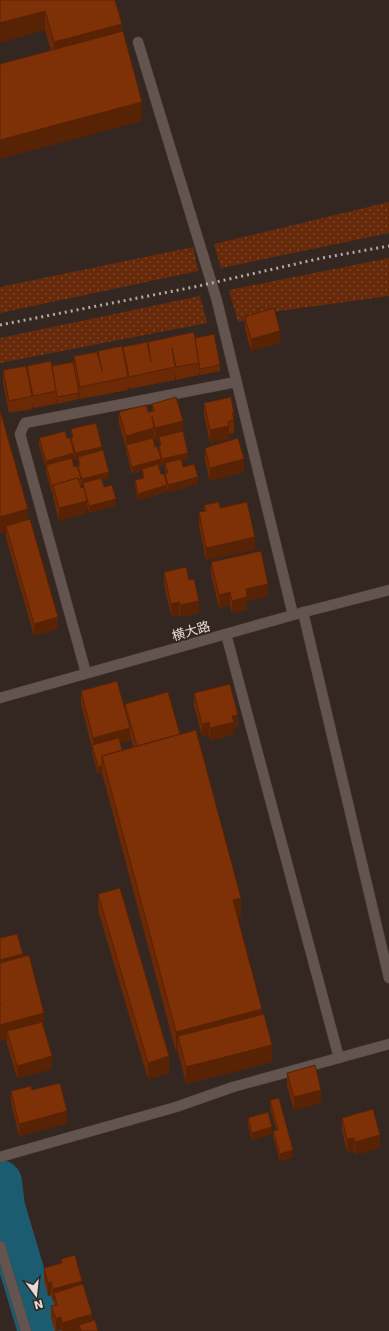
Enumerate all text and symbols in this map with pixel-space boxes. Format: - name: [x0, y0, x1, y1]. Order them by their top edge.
- street label: 横大路: [170, 618, 212, 644]
- north arrow: [16, 1275, 56, 1315]
- text: N: [32, 1297, 45, 1312]

